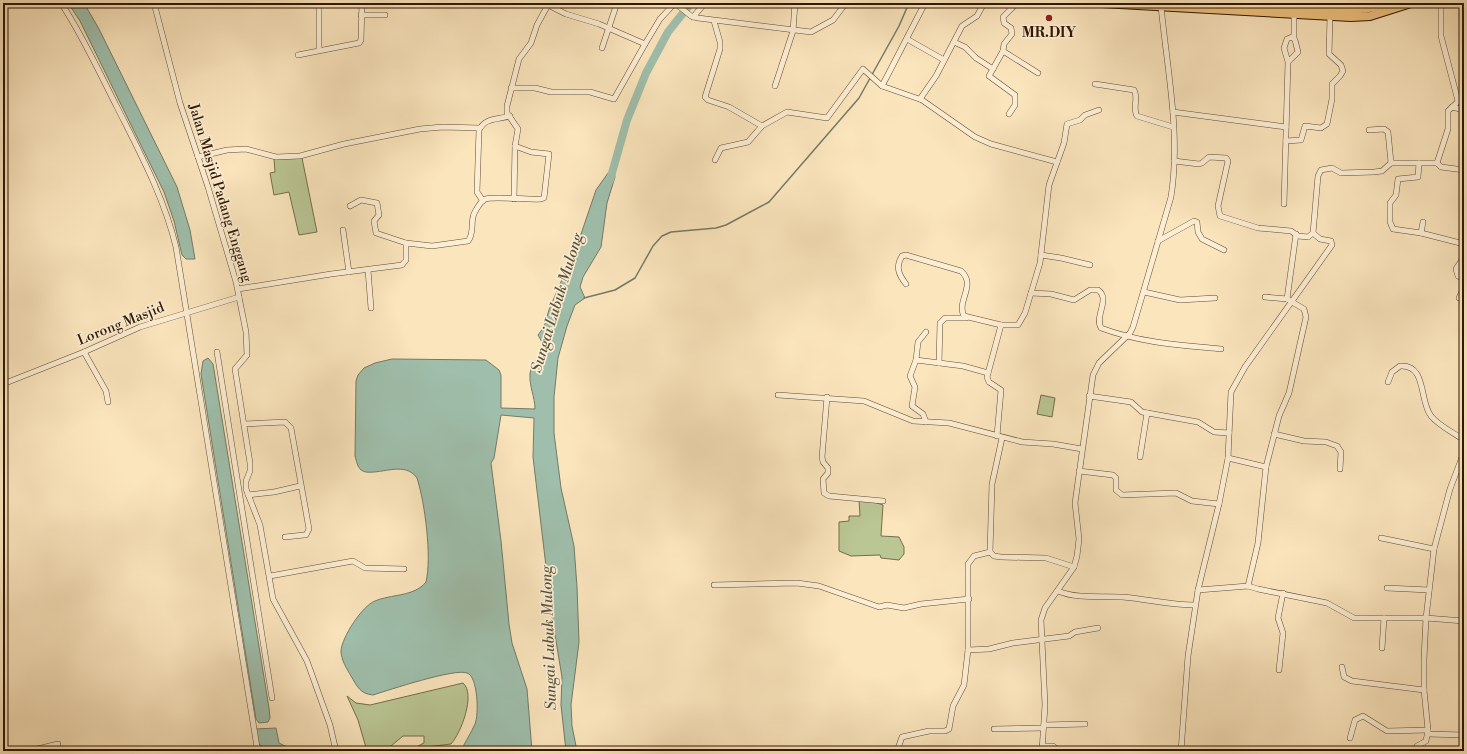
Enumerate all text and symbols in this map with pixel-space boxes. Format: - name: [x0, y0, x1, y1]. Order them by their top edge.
- marker: MR.DIY: [1044, 13, 1054, 23]
- place label: MR.DIY: [1022, 24, 1077, 42]
- street label: Jalan Masjid Padang Enggang: [184, 101, 256, 285]
- water label: Sungai Lubuk Mulong: [527, 230, 588, 375]
- street label: Lorong Masjid: [75, 298, 167, 350]
- water label: Sungai Lubuk Mulong: [537, 564, 561, 711]

